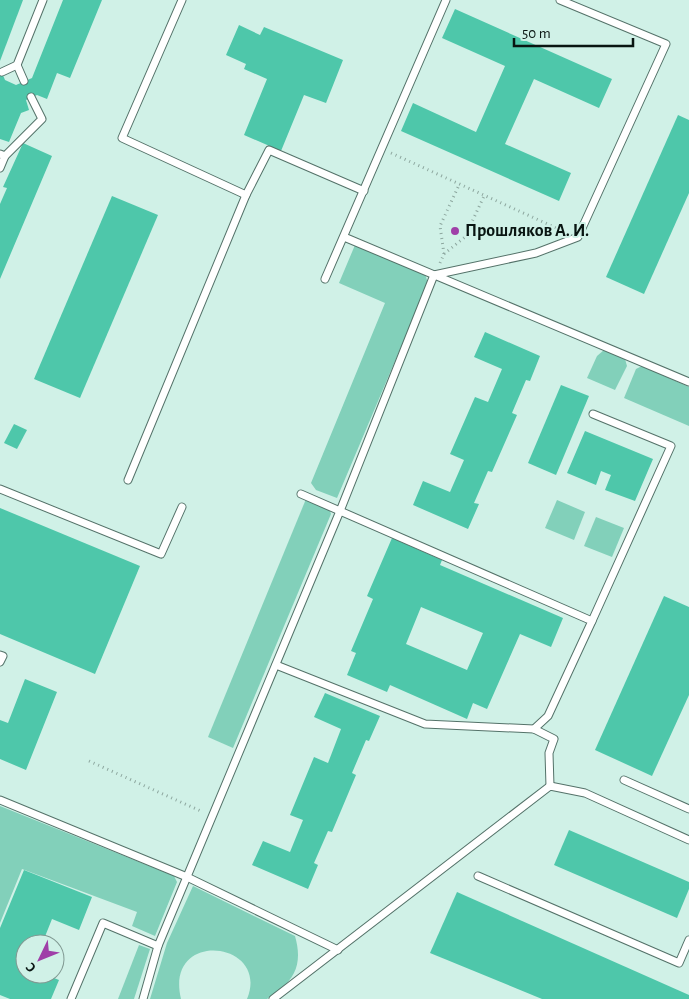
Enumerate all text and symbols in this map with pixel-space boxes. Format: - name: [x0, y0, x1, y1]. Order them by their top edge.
- scale bar: [514, 15, 633, 47]
- text: 50 m: [522, 26, 551, 41]
- place label: Прошляков А. И.: [465, 222, 589, 240]
- marker: Прошляков А. И.: [449, 225, 461, 237]
- north arrow: [15, 934, 65, 984]
- text: С: [23, 959, 39, 975]

